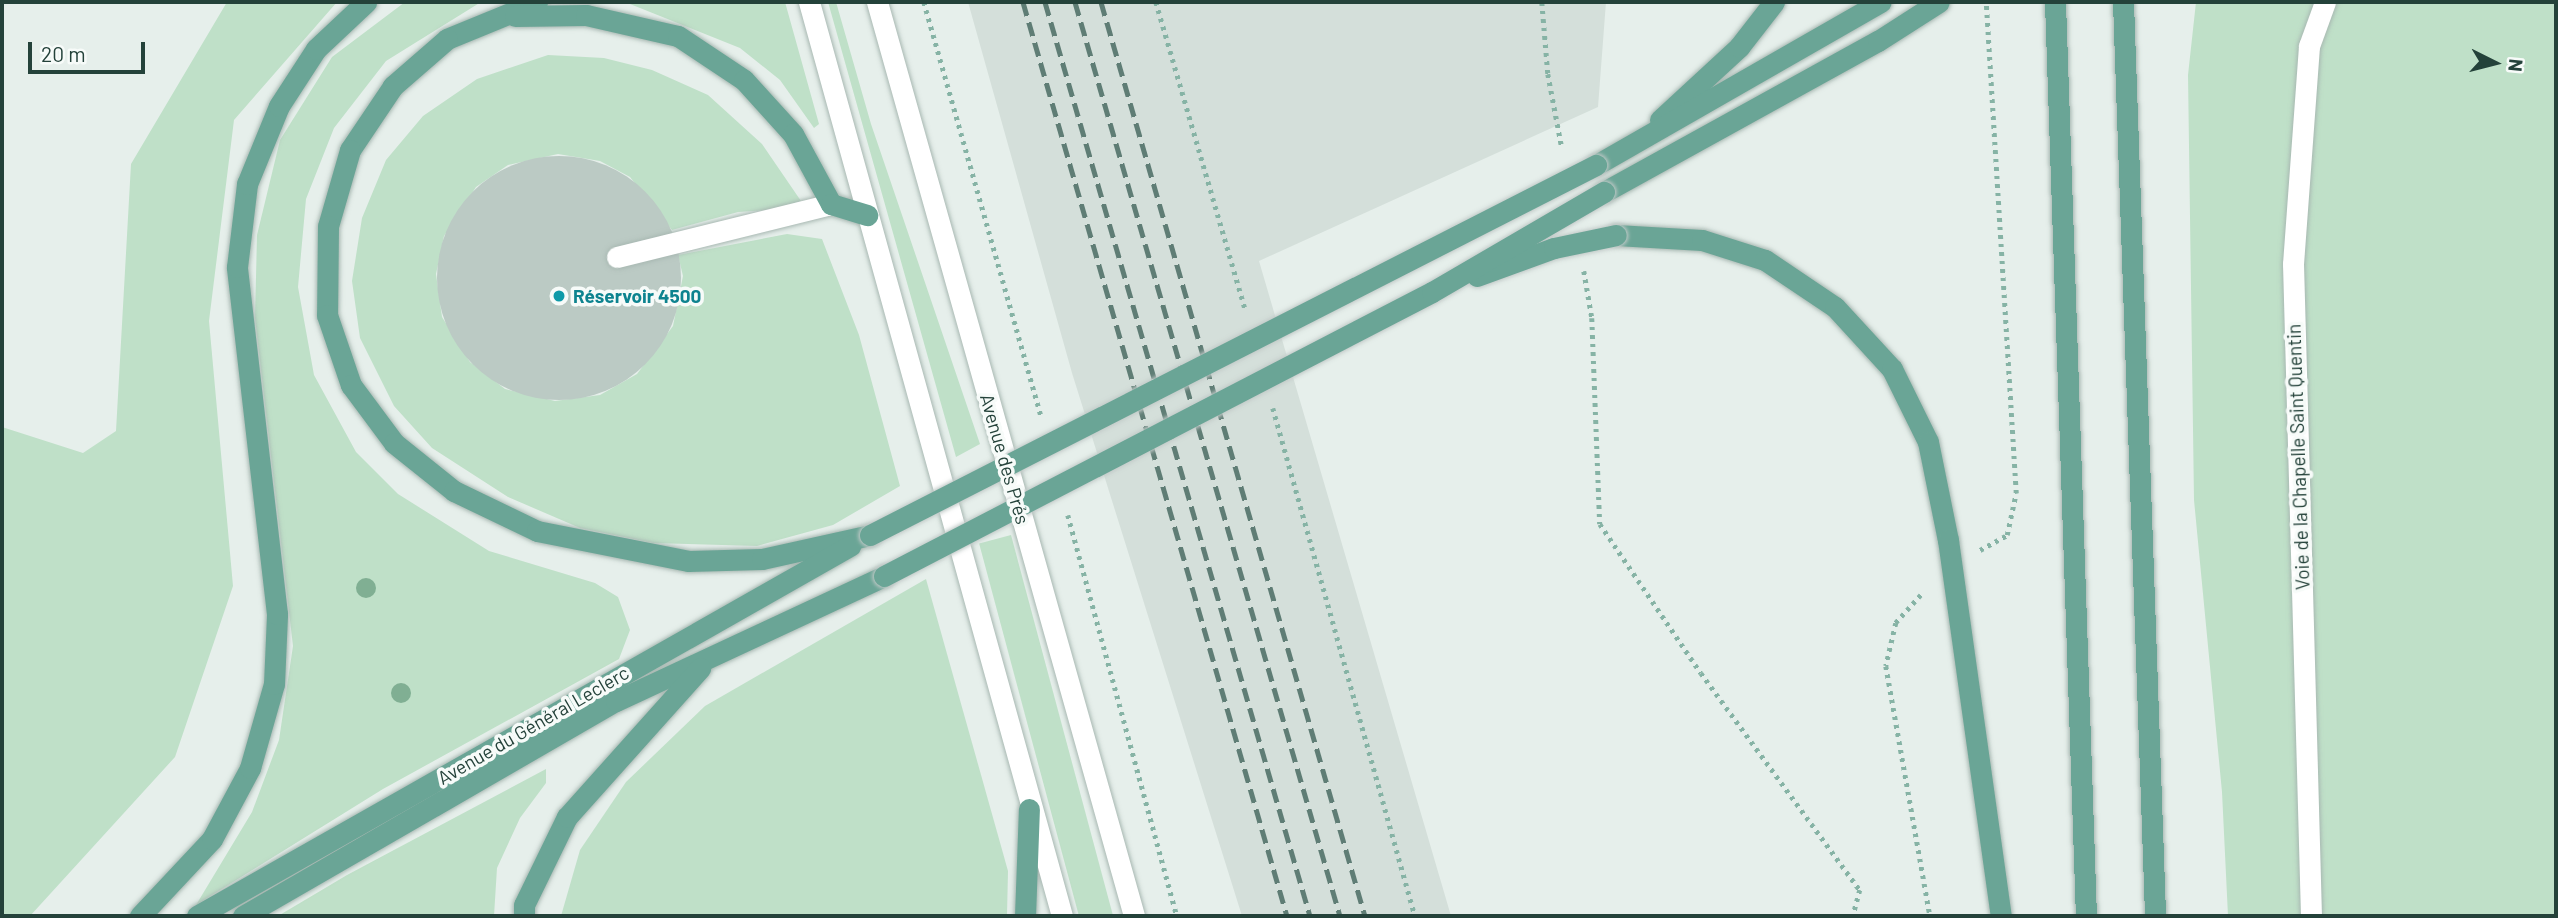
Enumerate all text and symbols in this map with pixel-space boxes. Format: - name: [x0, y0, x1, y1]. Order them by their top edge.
- scale bar: [32, 28, 149, 72]
- north arrow: [2460, 28, 2530, 98]
- text: 20 m: [41, 41, 86, 66]
- text: N: [2504, 58, 2528, 73]
- place label: Réservoir 4500: [573, 285, 701, 307]
- marker: Réservoir 4500: [551, 288, 567, 304]
- street label: Voie de la Chapelle Saint Quentin: [2282, 324, 2314, 590]
- street label: Avenue des Prés: [975, 391, 1035, 527]
- street label: Avenue du Général Leclerc: [433, 661, 633, 789]

